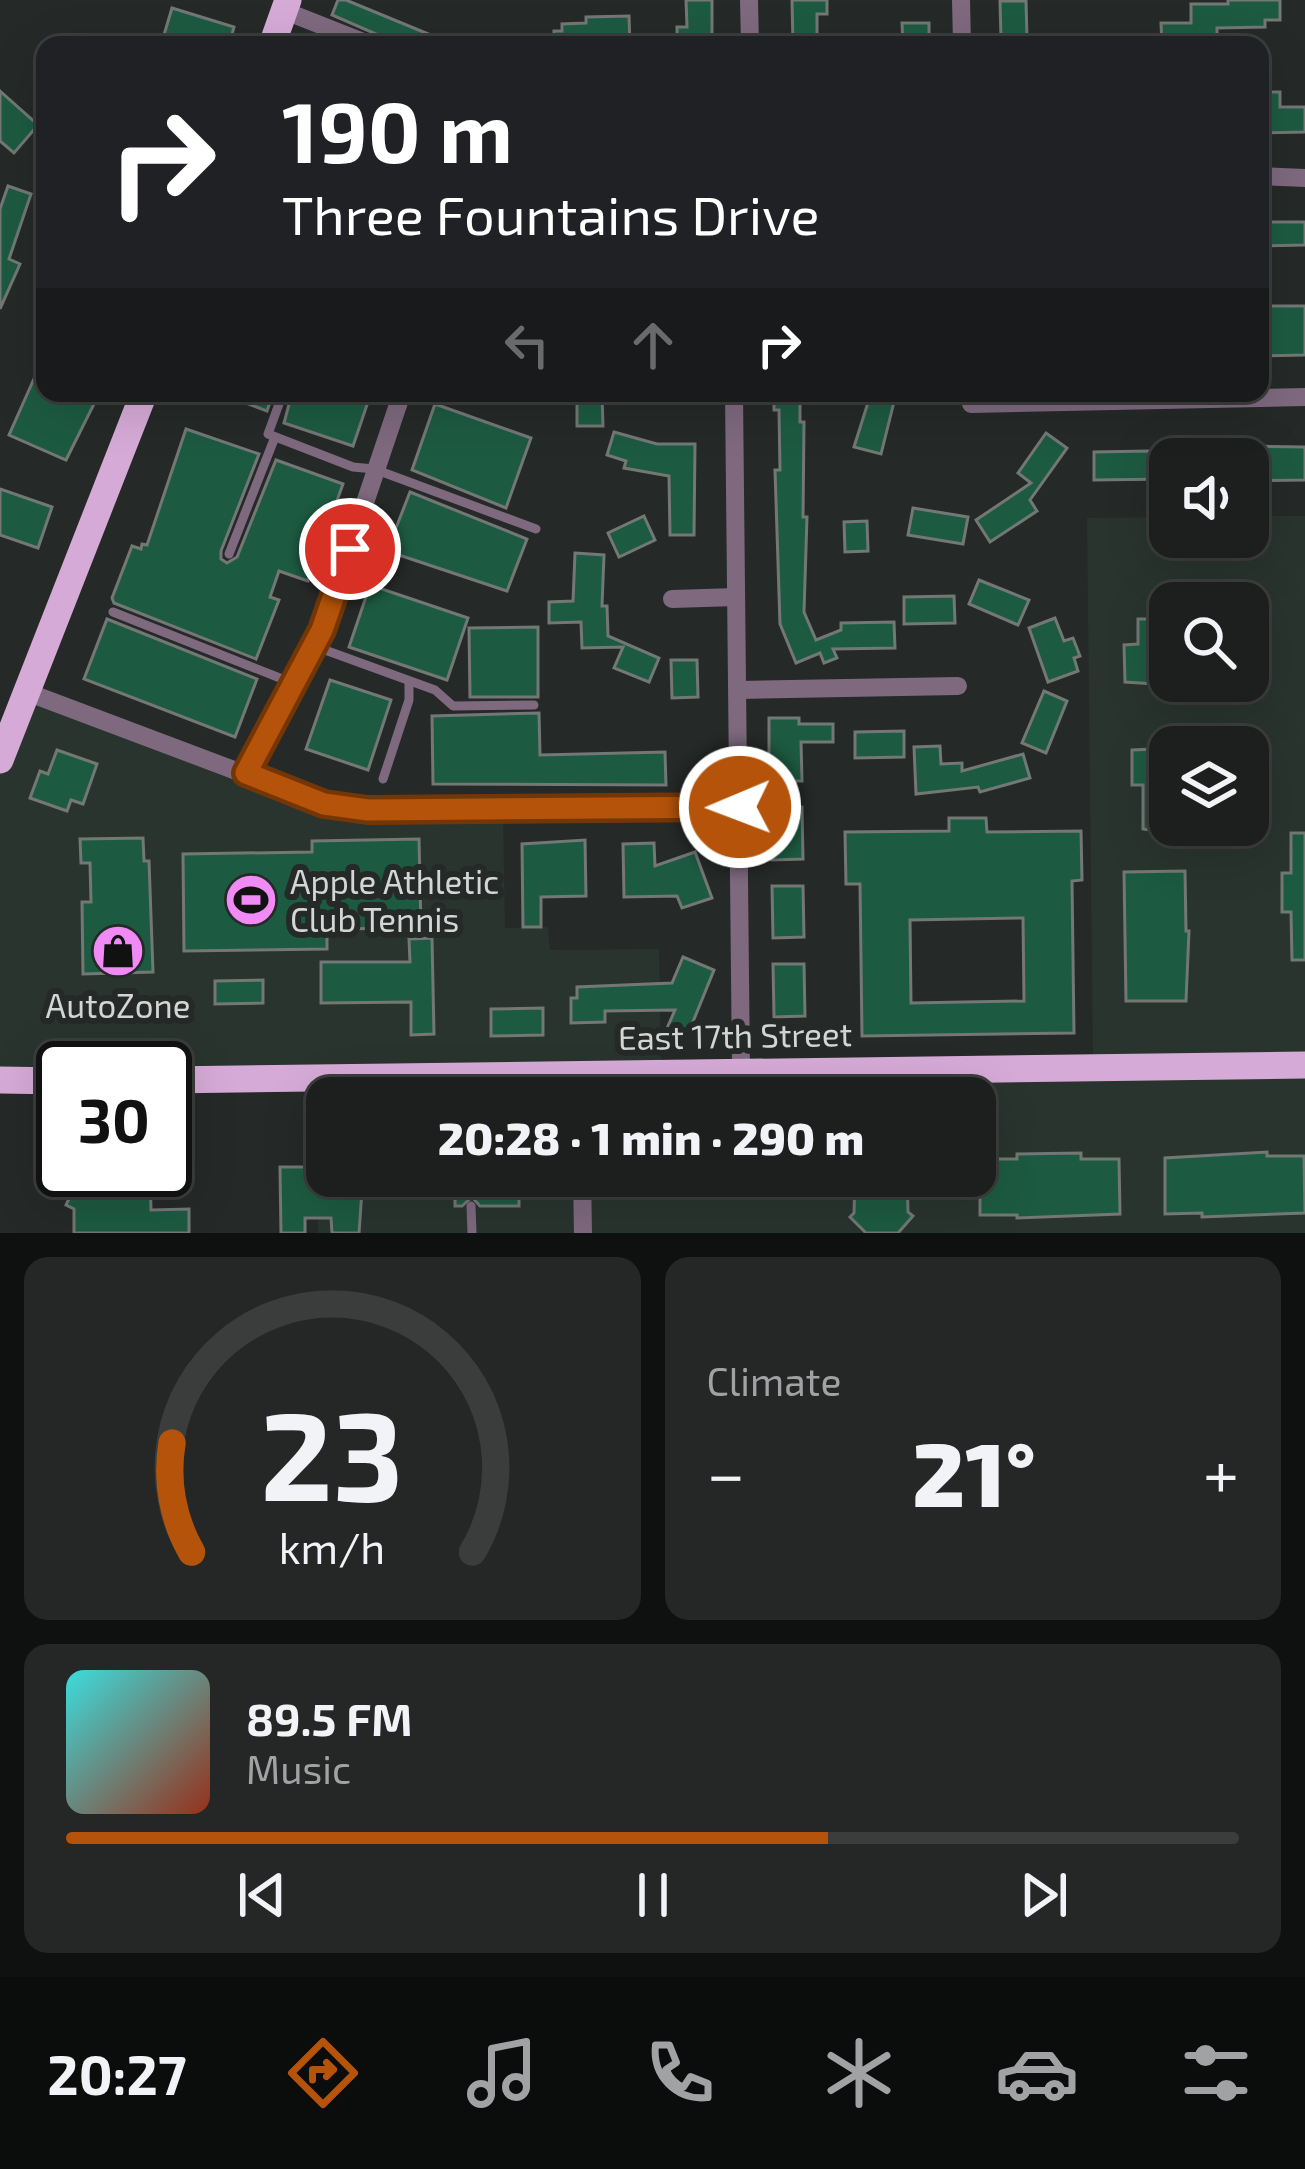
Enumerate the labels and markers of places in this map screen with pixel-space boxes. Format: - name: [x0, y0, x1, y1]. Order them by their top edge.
- pin: [299, 498, 401, 600]
- place label: Apple Athletic Club Tennis: [290, 861, 499, 939]
- sports icon: Apple Athletic Club Tennis: [223, 872, 279, 928]
- shop icon: AutoZone: [90, 923, 146, 979]
- place label: AutoZone: [46, 985, 190, 1025]

